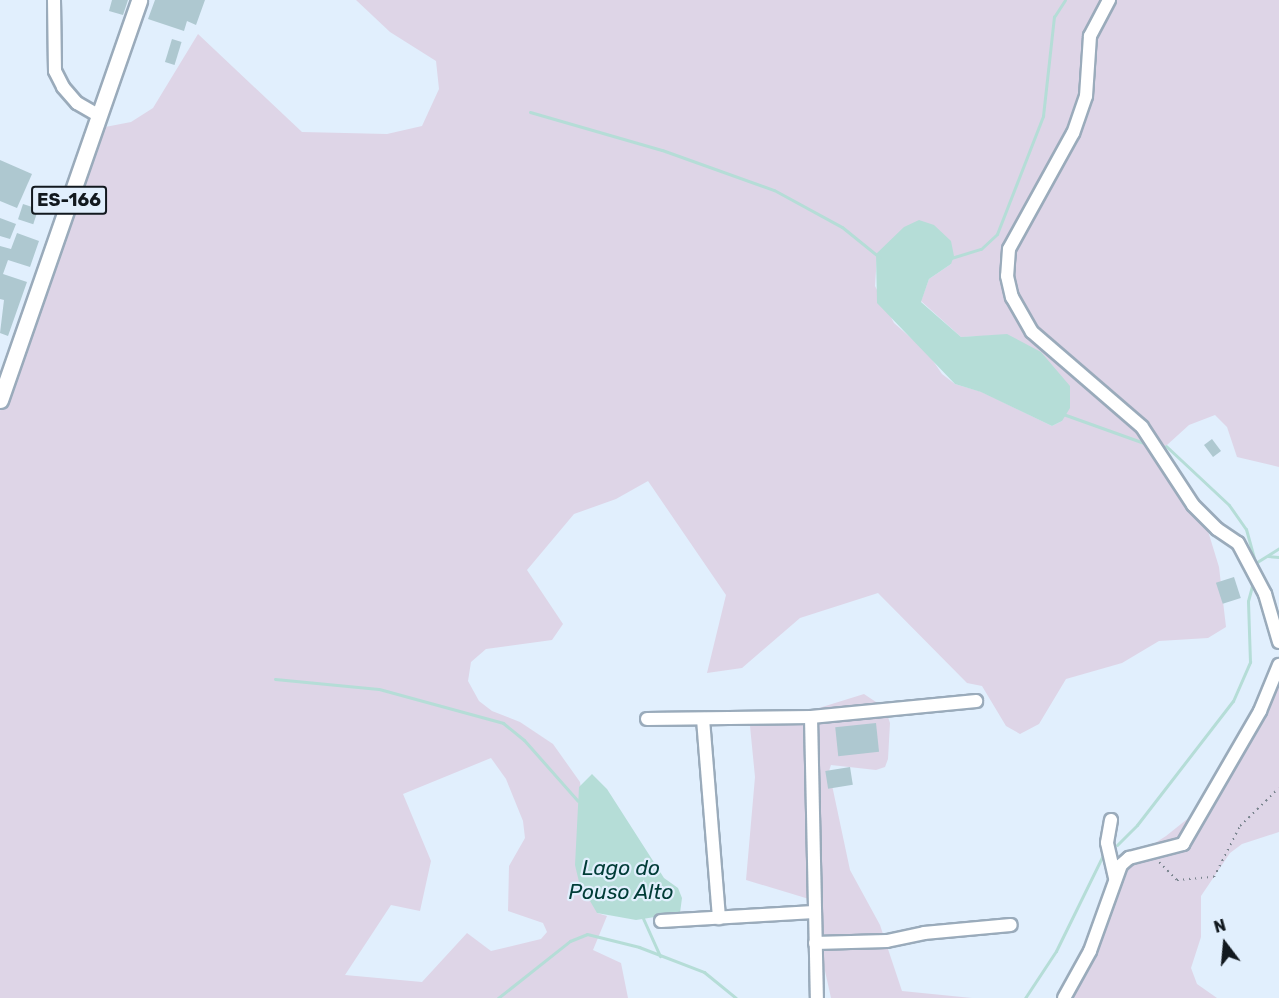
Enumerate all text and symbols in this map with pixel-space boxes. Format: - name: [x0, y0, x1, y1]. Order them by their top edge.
- road number: ES-166: [30, 185, 108, 215]
- water label: Lago do Pouso Alto: [568, 855, 674, 905]
- north arrow: [1195, 914, 1255, 974]
- text: N: [1212, 915, 1228, 937]

